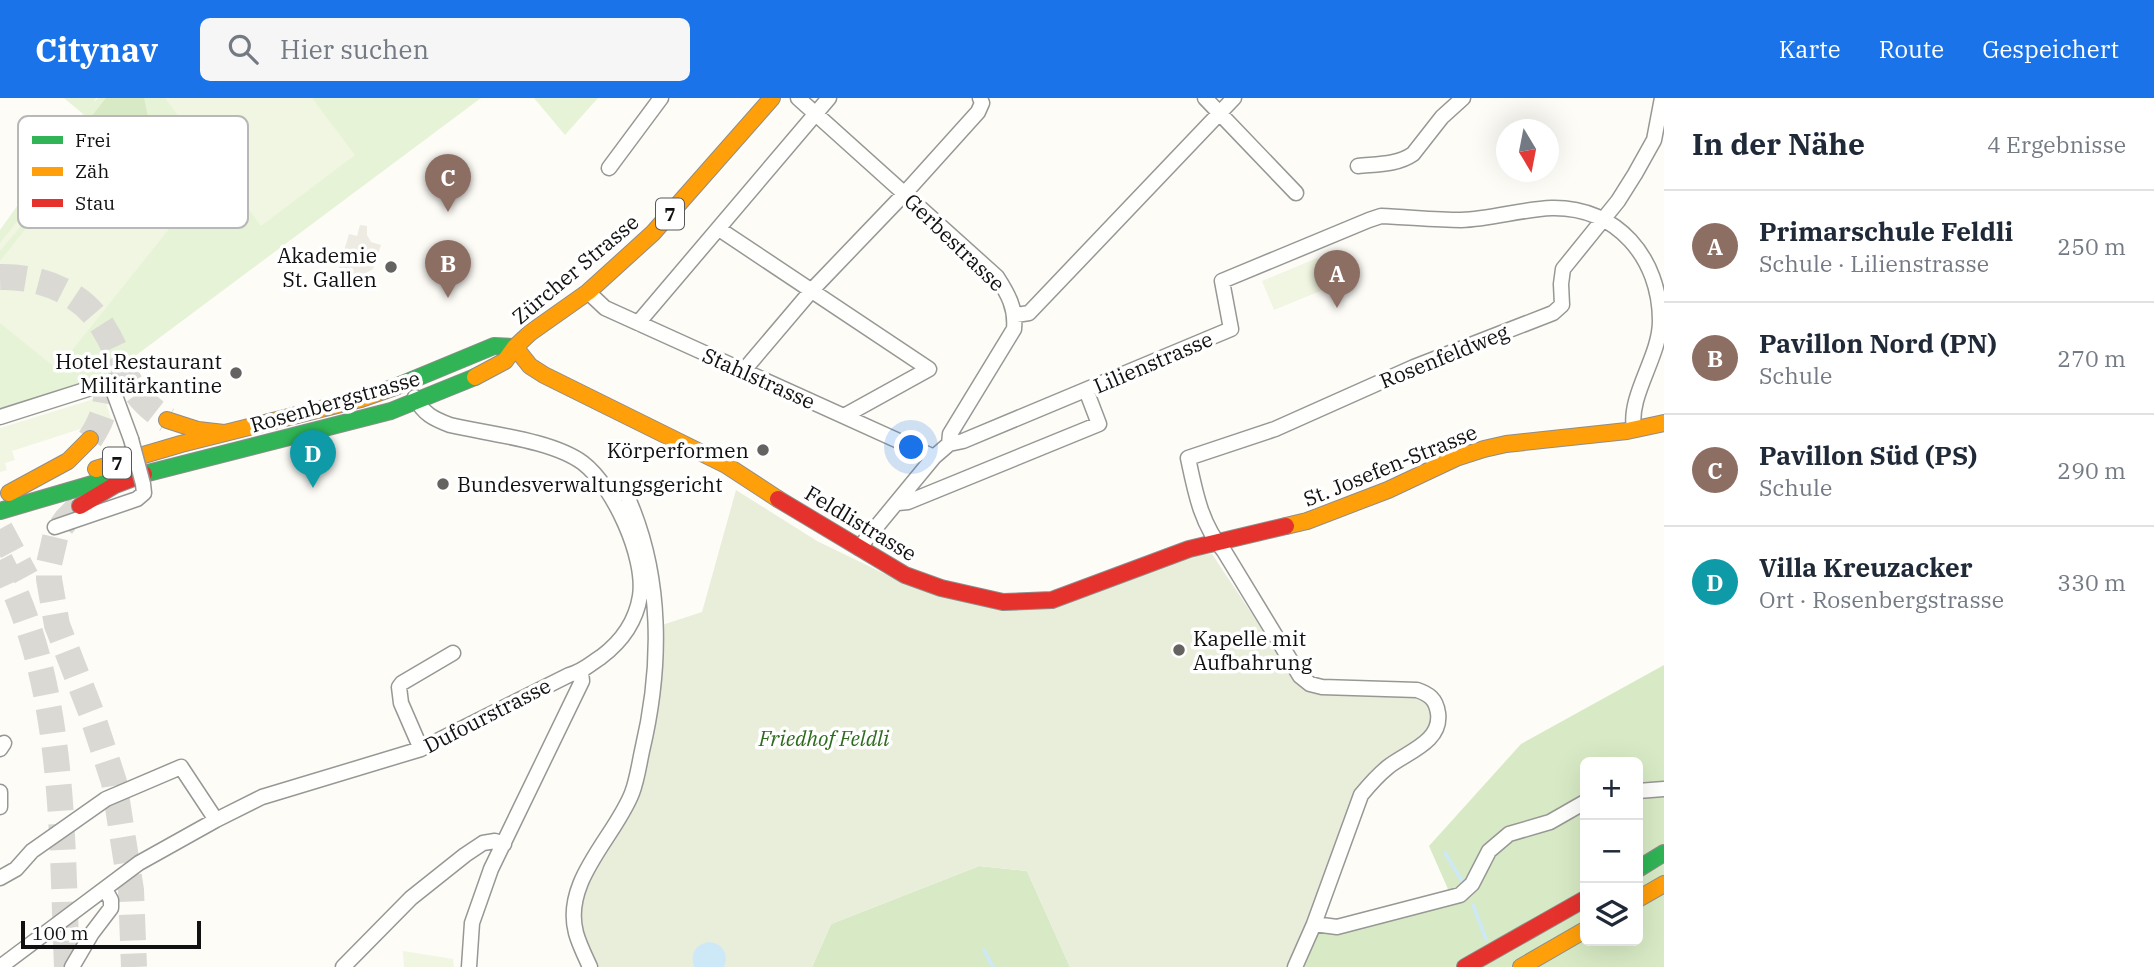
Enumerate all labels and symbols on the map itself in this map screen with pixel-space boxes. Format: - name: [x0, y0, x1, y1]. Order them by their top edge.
- legend: [18, 116, 248, 228]
- north arrow: [1496, 119, 1559, 182]
- text: Frei: [75, 128, 111, 152]
- pin: C: [425, 154, 471, 212]
- text: Zäh: [75, 159, 109, 183]
- street label: Gerbestrasse: [899, 187, 1011, 297]
- text: Stau: [75, 191, 115, 215]
- road number: 7: [656, 198, 684, 230]
- street label: Zürcher Strasse: [506, 208, 644, 330]
- pin: B: [425, 240, 471, 298]
- place label: Akademie St. Gallen: [277, 241, 377, 293]
- pin: A: [1314, 250, 1360, 308]
- marker: Akademie St. Gallen: [383, 259, 399, 275]
- street label: Rosenfeldweg: [1375, 317, 1513, 395]
- street label: Lilienstrasse: [1089, 324, 1217, 400]
- street label: Stahlstrasse: [698, 341, 820, 415]
- place label: Hotel Restaurant Militärkantine: [55, 347, 222, 399]
- street label: Rosenbergstrasse: [247, 363, 423, 439]
- marker: Hotel Restaurant Militärkantine: [228, 365, 244, 381]
- street label: St. Josefen-Strasse: [1299, 417, 1481, 513]
- pin: D: [290, 430, 336, 488]
- your location: [894, 430, 928, 464]
- place label: Körperformen: [607, 436, 749, 464]
- marker: Körperformen: [755, 442, 771, 458]
- road number: 7: [103, 448, 131, 478]
- place label: Bundesverwaltungsgericht: [457, 470, 723, 498]
- marker: Bundesverwaltungsgericht: [435, 476, 451, 492]
- street label: Feldlistrasse: [800, 479, 922, 567]
- place label: Kapelle mit Aufbahrung: [1193, 624, 1313, 676]
- marker: Kapelle mit Aufbahrung: [1171, 642, 1187, 658]
- street label: Dufourstrasse: [419, 671, 555, 759]
- park label: Friedhof Feldli: [758, 724, 890, 752]
- scale bar: [21, 918, 201, 950]

